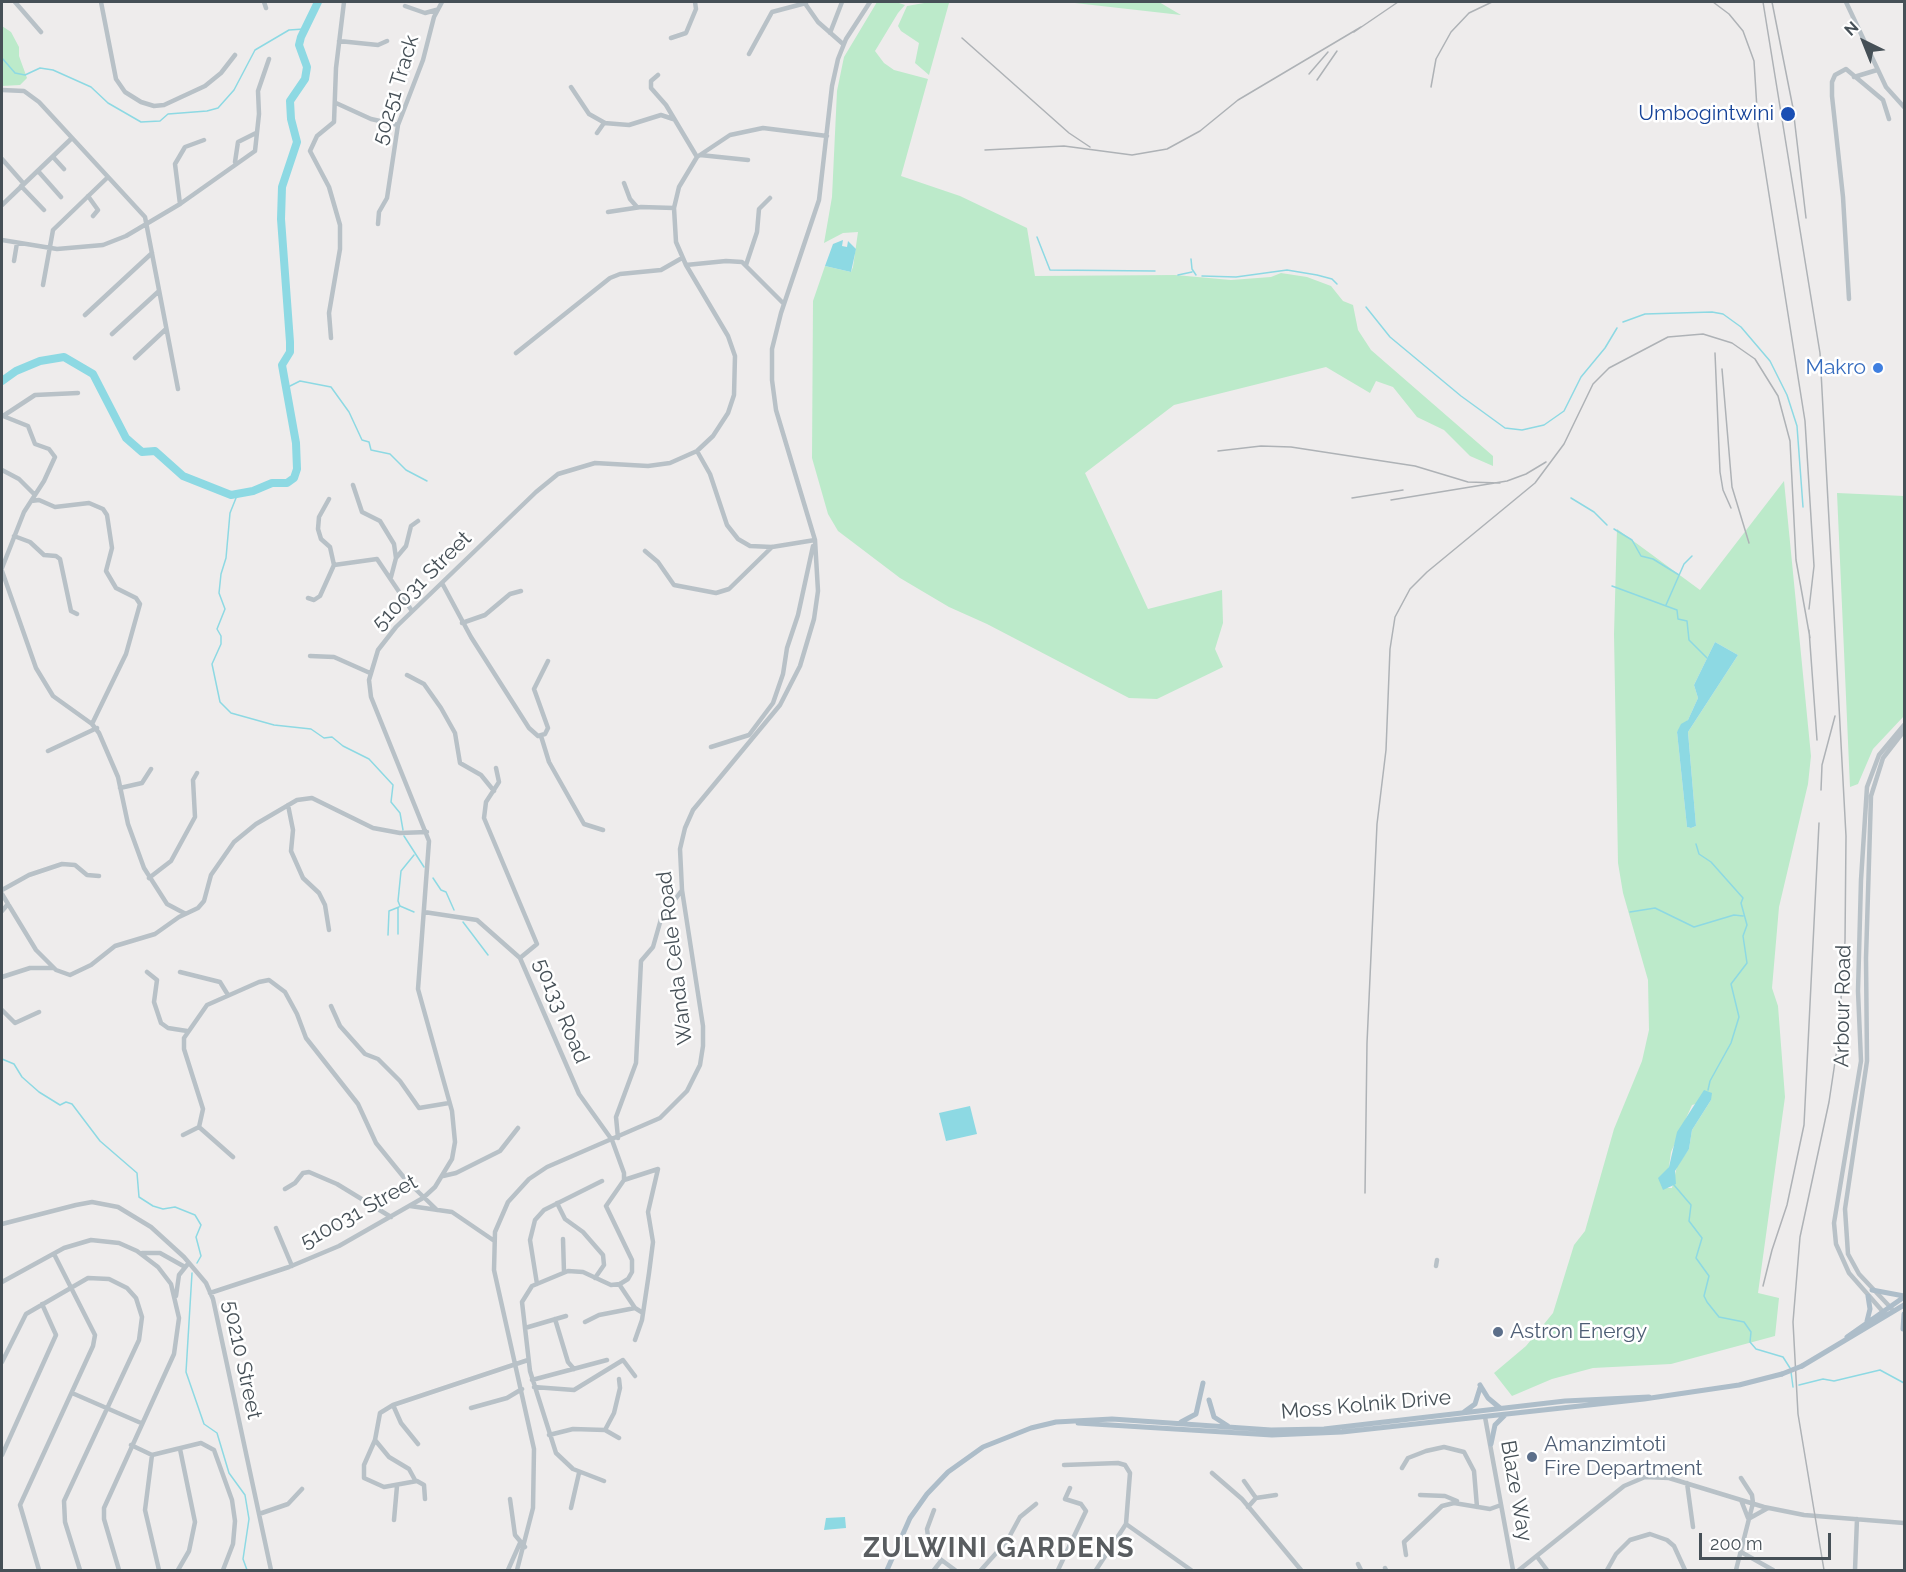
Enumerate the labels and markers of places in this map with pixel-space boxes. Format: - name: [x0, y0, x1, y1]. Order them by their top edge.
- place label: Umbogintwini: [1638, 101, 1774, 127]
- marker: Umbogintwini: [1779, 105, 1797, 123]
- place label: Makro: [1806, 355, 1866, 381]
- marker: Makro: [1871, 361, 1885, 375]
- place label: Astron Energy: [1510, 1319, 1647, 1345]
- marker: Astron Energy: [1491, 1325, 1505, 1339]
- place label: Amanzimtoti Fire Department: [1544, 1432, 1703, 1482]
- marker: Amanzimtoti Fire Department: [1525, 1450, 1539, 1464]

